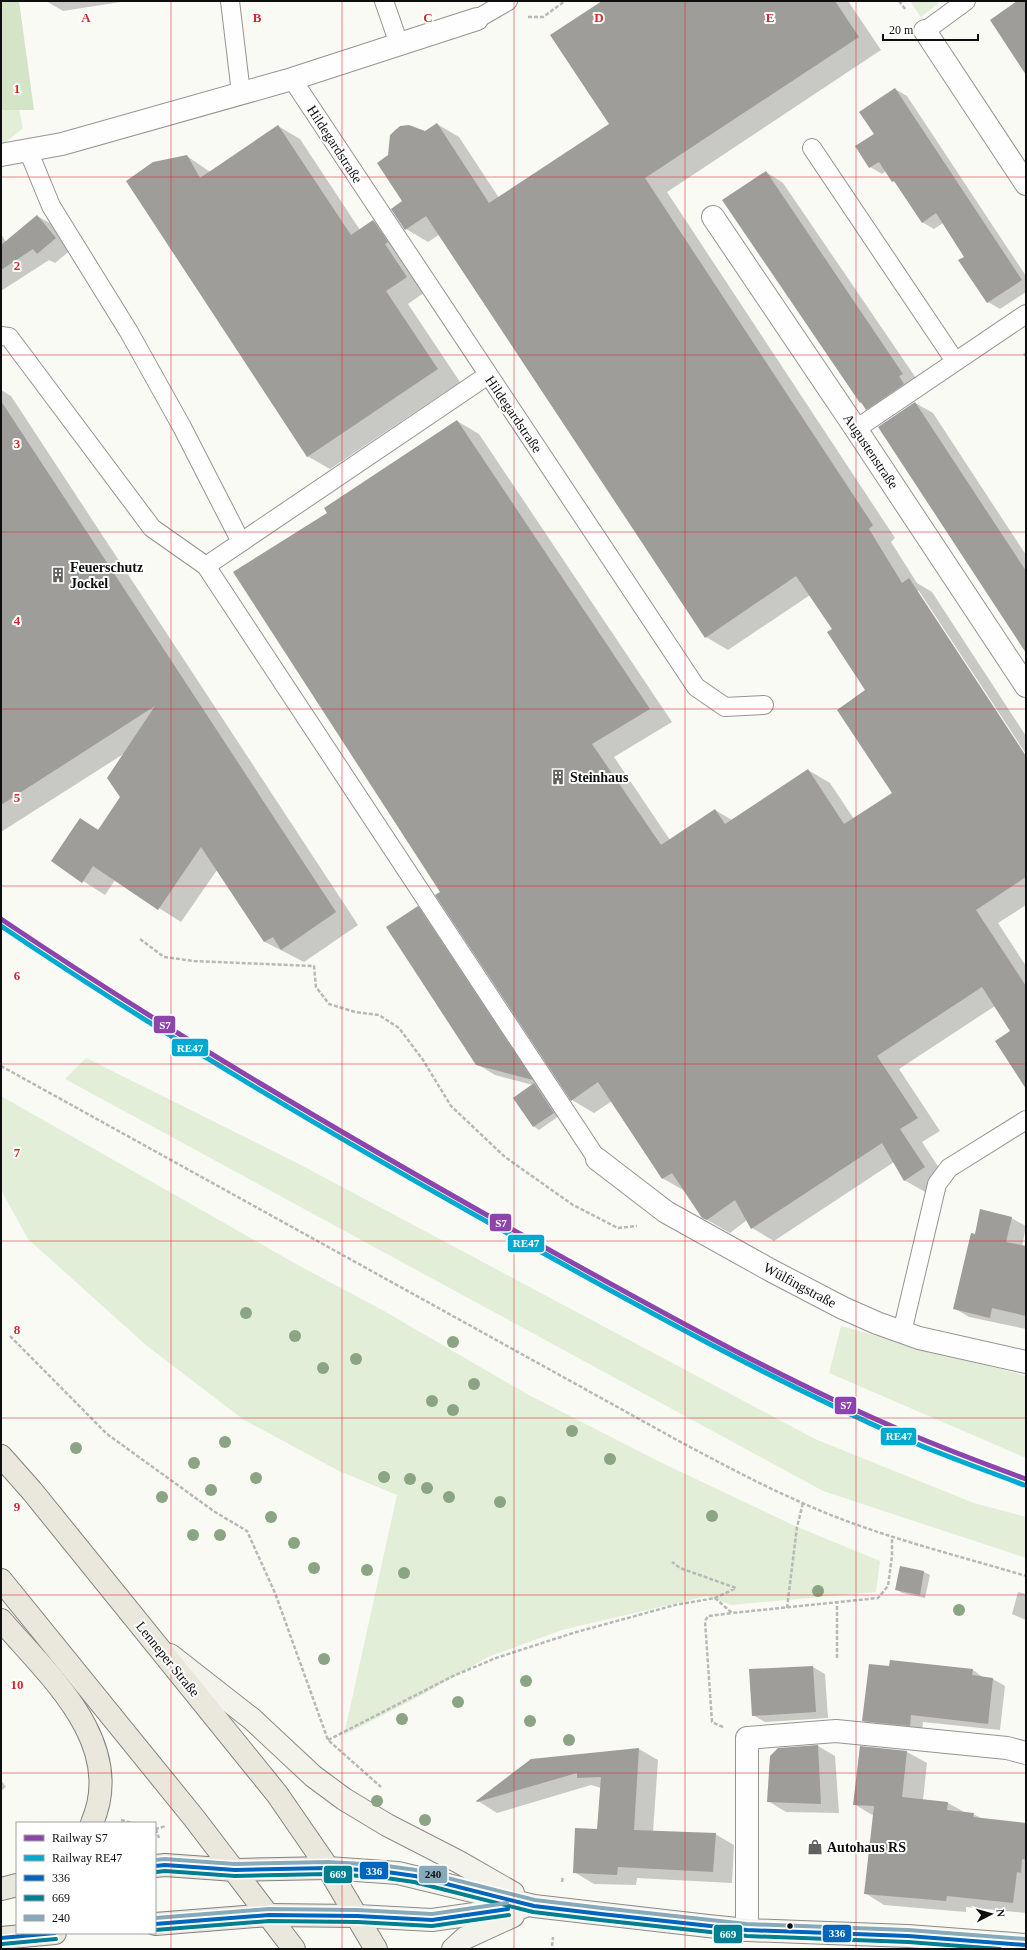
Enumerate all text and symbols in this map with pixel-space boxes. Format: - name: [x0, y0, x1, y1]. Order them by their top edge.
- text: A: [81, 10, 91, 25]
- text: B: [253, 10, 262, 25]
- text: C: [423, 10, 433, 25]
- text: D: [594, 10, 604, 25]
- text: E: [766, 10, 774, 25]
- scale bar: [883, 16, 978, 42]
- text: 20 m: [889, 23, 914, 37]
- text: 1: [14, 81, 20, 96]
- street label: Hildegardstraße: [304, 103, 365, 186]
- text: 2: [14, 258, 20, 273]
- street label: Hildegardstraße: [482, 373, 545, 456]
- street label: Augustenstraße: [840, 411, 901, 492]
- text: 3: [14, 436, 21, 451]
- place label: Feuerschutz Jockel: [70, 560, 143, 591]
- building icon: Feuerschutz Jockel: [49, 566, 67, 584]
- text: 4: [14, 613, 21, 628]
- building icon: Steinhaus: [549, 768, 567, 786]
- place label: Steinhaus: [570, 770, 629, 785]
- text: 5: [14, 790, 21, 805]
- text: 6: [14, 968, 21, 983]
- line badge: S7: [153, 1015, 176, 1034]
- text: S7: [159, 1019, 171, 1031]
- line badge: RE47: [171, 1038, 209, 1057]
- text: RE47: [177, 1042, 204, 1054]
- text: 7: [14, 1145, 21, 1160]
- line badge: S7: [489, 1213, 512, 1232]
- text: S7: [495, 1217, 507, 1229]
- line badge: RE47: [507, 1234, 545, 1253]
- text: RE47: [513, 1237, 540, 1249]
- street label: Wülfingstraße: [761, 1260, 839, 1311]
- text: 8: [14, 1322, 21, 1337]
- line badge: S7: [834, 1396, 857, 1415]
- text: S7: [840, 1399, 852, 1411]
- line badge: RE47: [880, 1427, 917, 1446]
- text: RE47: [886, 1430, 913, 1442]
- text: 9: [14, 1499, 21, 1514]
- street label: Lenneper Straße: [133, 1619, 202, 1700]
- text: 10: [11, 1677, 24, 1692]
- legend: [16, 1822, 156, 1934]
- text: Railway S7: [52, 1831, 108, 1845]
- shop icon: Autohaus RS: [806, 1838, 824, 1856]
- place label: Autohaus RS: [827, 1840, 906, 1855]
- text: Railway RE47: [52, 1851, 122, 1865]
- line badge: 336: [359, 1861, 389, 1880]
- line badge: 669: [323, 1865, 353, 1884]
- text: 336: [366, 1865, 383, 1877]
- line badge: 240: [418, 1865, 448, 1884]
- text: 669: [330, 1868, 347, 1880]
- text: 240: [425, 1868, 442, 1880]
- text: 336: [52, 1871, 70, 1885]
- text: 669: [52, 1891, 70, 1905]
- north arrow: [971, 1894, 1011, 1934]
- text: N: [995, 1908, 1007, 1918]
- text: 240: [52, 1911, 70, 1925]
- unlabelled marker: [785, 1921, 795, 1931]
- line badge: 669: [713, 1924, 743, 1944]
- line badge: 336: [822, 1924, 852, 1943]
- text: 336: [829, 1927, 846, 1939]
- text: 669: [720, 1928, 737, 1940]

